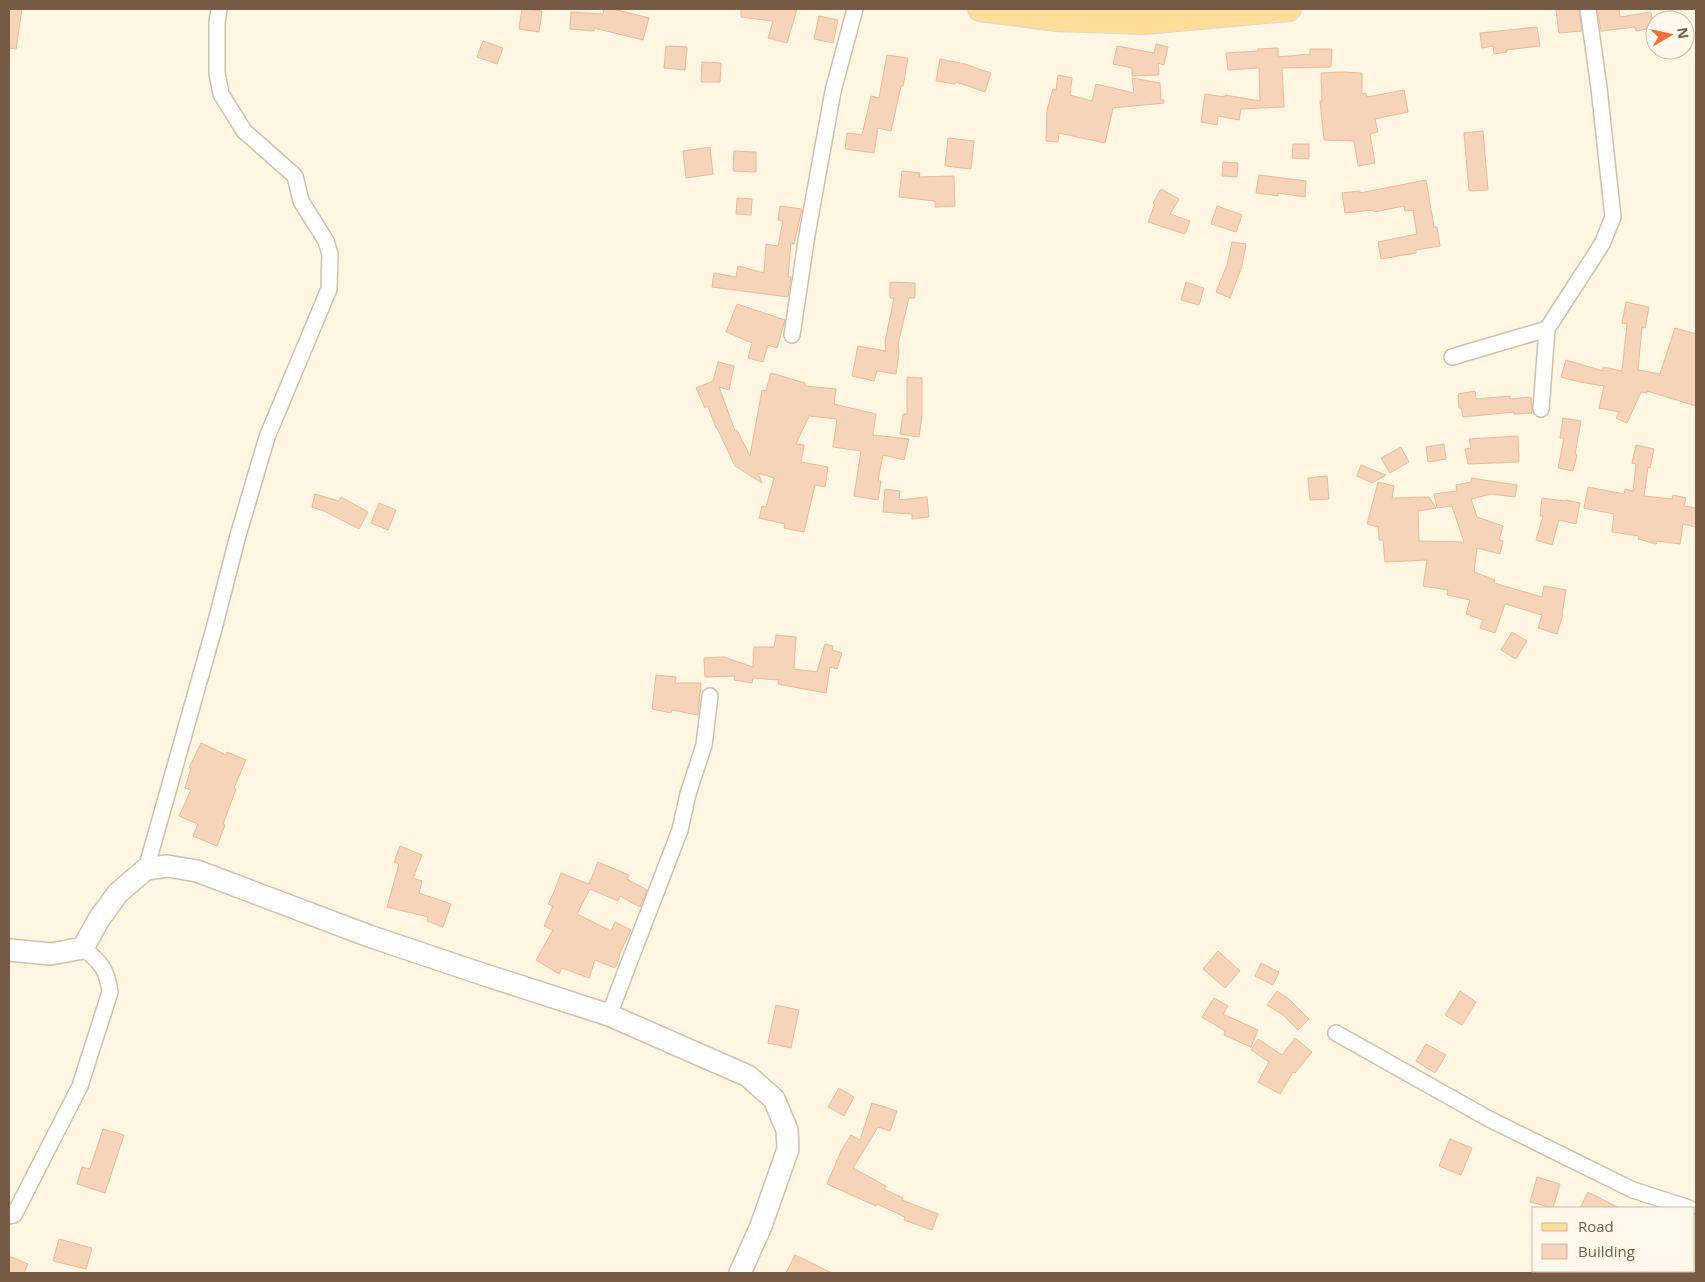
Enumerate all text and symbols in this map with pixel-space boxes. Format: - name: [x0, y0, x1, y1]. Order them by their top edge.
- north arrow: [1645, 10, 1695, 60]
- text: N: [1673, 26, 1694, 40]
- legend: [1532, 1207, 1695, 1272]
- text: Road: [1578, 1216, 1614, 1236]
- text: Building: [1578, 1241, 1635, 1261]

